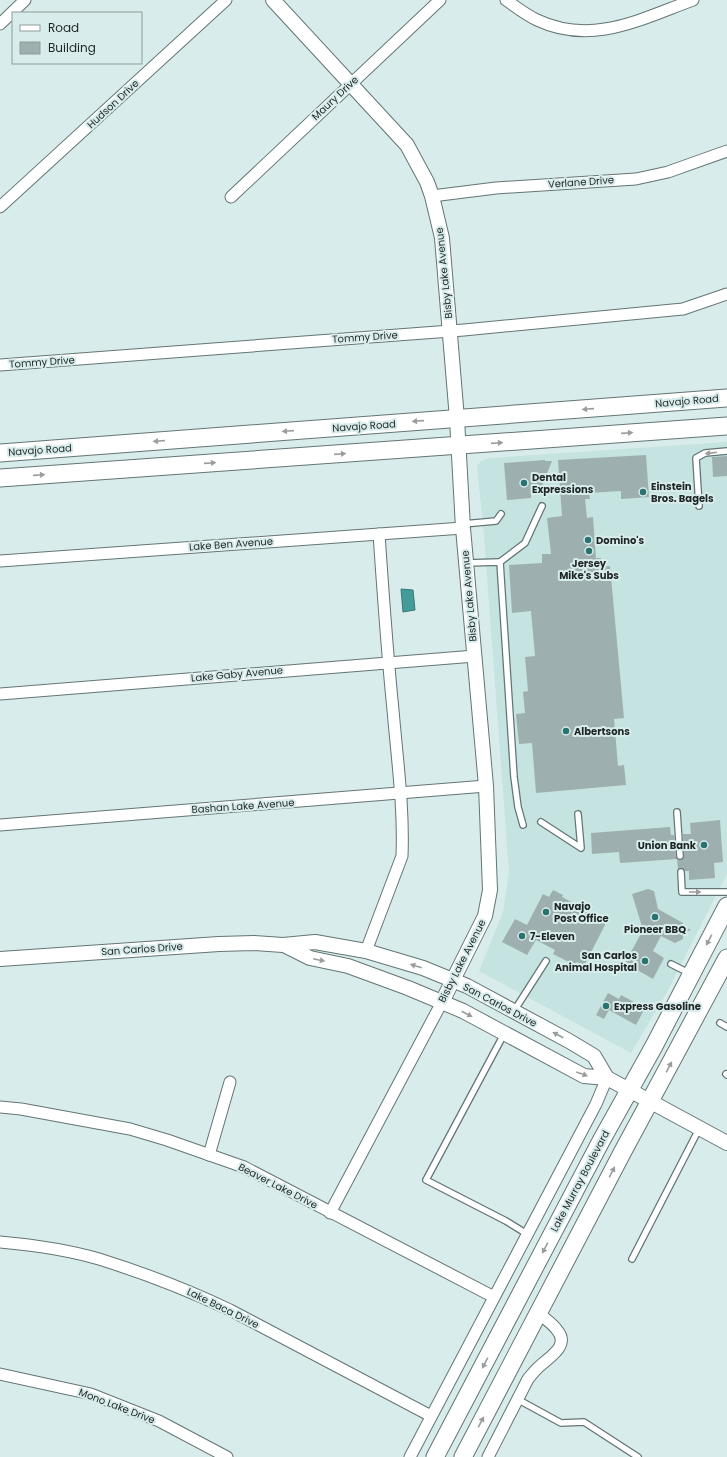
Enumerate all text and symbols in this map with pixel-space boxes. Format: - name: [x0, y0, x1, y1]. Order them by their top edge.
- legend: [12, 12, 142, 64]
- text: Road: [48, 19, 79, 36]
- text: Building: [48, 39, 96, 56]
- street label: Maury Drive: [308, 72, 362, 124]
- street label: Hudson Drive: [84, 76, 142, 132]
- street label: Verlane Drive: [547, 172, 615, 192]
- street label: Bisby Lake Avenue: [432, 227, 456, 319]
- street label: Tommy Drive: [332, 327, 398, 347]
- street label: Tommy Drive: [9, 352, 75, 372]
- street label: Navajo Road: [655, 391, 719, 411]
- one-way arrow: [582, 405, 594, 412]
- street label: Navajo Road: [332, 416, 396, 436]
- one-way arrow: [412, 418, 424, 425]
- one-way arrow: [282, 428, 294, 435]
- one-way arrow: [621, 429, 633, 436]
- one-way arrow: [153, 438, 165, 444]
- one-way arrow: [491, 439, 503, 446]
- street label: Navajo Road: [8, 440, 72, 460]
- one-way arrow: [705, 449, 717, 456]
- one-way arrow: [334, 450, 346, 457]
- one-way arrow: [204, 459, 217, 466]
- place label: Dental Expressions: [532, 470, 594, 497]
- one-way arrow: [33, 471, 45, 478]
- marker: Dental Expressions: [519, 478, 529, 488]
- place label: Einstein Bros. Bagels: [651, 479, 714, 506]
- marker: Einstein Bros. Bagels: [638, 487, 648, 497]
- place label: Domino's: [596, 533, 644, 548]
- street label: Lake Ben Avenue: [189, 534, 273, 554]
- marker: Domino's: [583, 535, 593, 545]
- marker: Jersey Mike's Subs: [584, 546, 594, 556]
- street label: Bisby Lake Avenue: [458, 550, 480, 642]
- place label: Jersey Mike's Subs: [559, 556, 619, 583]
- street label: Lake Gaby Avenue: [190, 663, 284, 685]
- place label: Albertsons: [574, 724, 630, 739]
- marker: Albertsons: [561, 726, 571, 736]
- street label: Bashan Lake Avenue: [191, 795, 295, 817]
- place label: Union Bank: [638, 838, 697, 853]
- marker: Union Bank: [699, 840, 709, 850]
- one-way arrow: [689, 889, 702, 895]
- place label: Navajo Post Office: [554, 899, 609, 926]
- marker: Navajo Post Office: [541, 907, 551, 917]
- marker: Pioneer BBQ: [650, 912, 660, 922]
- street label: Bisby Lake Avenue: [435, 917, 489, 1005]
- place label: Pioneer BBQ: [624, 922, 686, 937]
- place label: 7-Eleven: [530, 929, 575, 944]
- marker: 7-Eleven: [517, 931, 527, 941]
- one-way arrow: [706, 934, 712, 946]
- street label: San Carlos Drive: [101, 939, 183, 959]
- place label: San Carlos Animal Hospital: [555, 948, 637, 975]
- marker: San Carlos Animal Hospital: [640, 956, 650, 966]
- one-way arrow: [313, 958, 325, 964]
- one-way arrow: [410, 963, 422, 969]
- street label: San Carlos Drive: [460, 979, 540, 1031]
- place label: Express Gasoline: [614, 999, 701, 1014]
- marker: Express Gasoline: [601, 1001, 611, 1011]
- one-way arrow: [462, 1011, 473, 1017]
- one-way arrow: [553, 1032, 564, 1038]
- one-way arrow: [665, 1062, 672, 1073]
- one-way arrow: [577, 1072, 589, 1078]
- street label: Lake Murray Boulevard: [547, 1128, 613, 1234]
- street label: Beaver Lake Drive: [236, 1159, 320, 1213]
- one-way arrow: [609, 1166, 615, 1177]
- one-way arrow: [542, 1242, 548, 1254]
- street label: Lake Baca Drive: [184, 1284, 262, 1332]
- one-way arrow: [481, 1357, 488, 1369]
- street label: Mono Lake Drive: [77, 1385, 157, 1427]
- one-way arrow: [478, 1417, 484, 1428]

